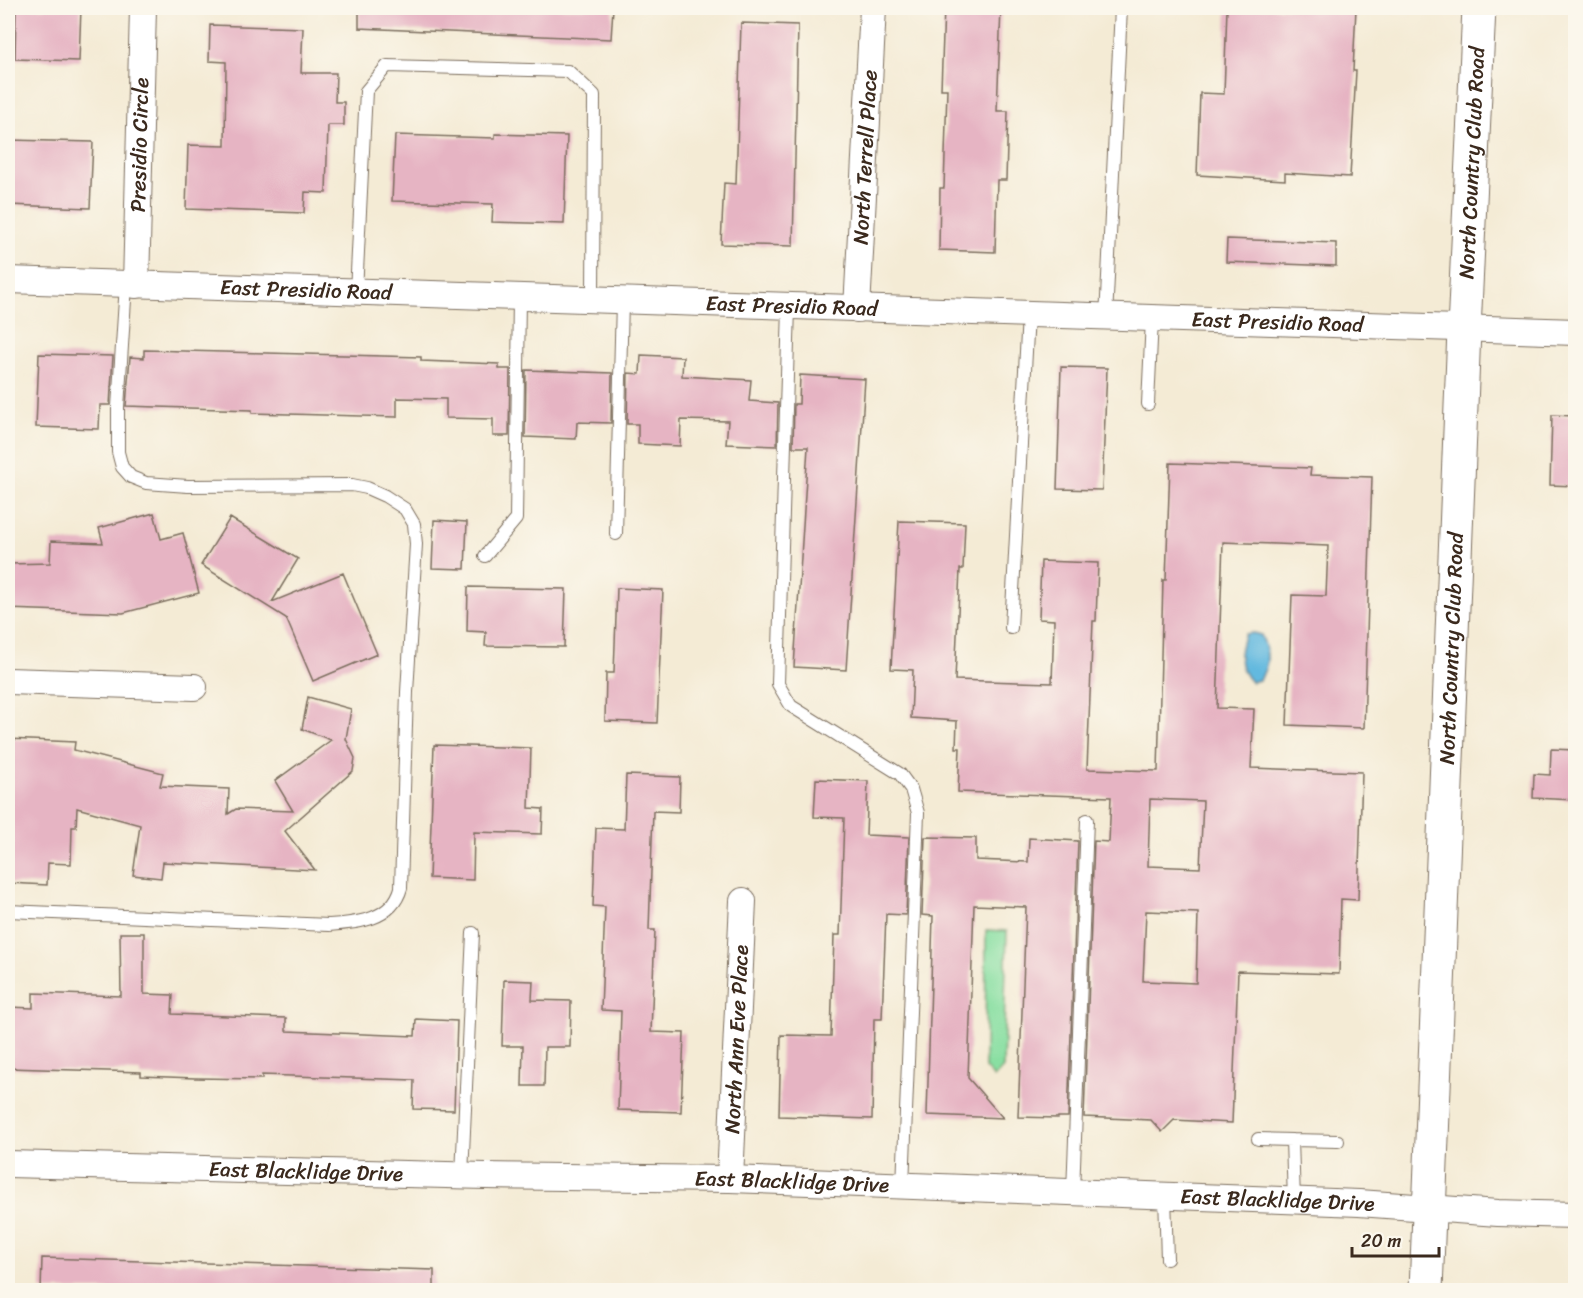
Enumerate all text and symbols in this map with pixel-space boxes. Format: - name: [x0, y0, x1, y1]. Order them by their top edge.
- street label: North Country Club Road: [1447, 44, 1496, 280]
- street label: North Terrell Place: [841, 69, 889, 246]
- street label: Presidio Circle: [119, 77, 160, 213]
- street label: East Presidio Road: [219, 268, 394, 312]
- street label: East Presidio Road: [705, 284, 880, 328]
- street label: East Presidio Road: [1191, 300, 1366, 344]
- street label: North Country Club Road: [1428, 530, 1475, 765]
- street label: North Ann Eve Place: [713, 944, 760, 1134]
- street label: East Blacklidge Drive: [208, 1150, 404, 1193]
- street label: East Blacklidge Drive: [694, 1160, 890, 1204]
- street label: East Blacklidge Drive: [1179, 1177, 1376, 1223]
- scale bar: [1352, 1220, 1439, 1258]
- text: 20 m: [1361, 1225, 1401, 1257]

